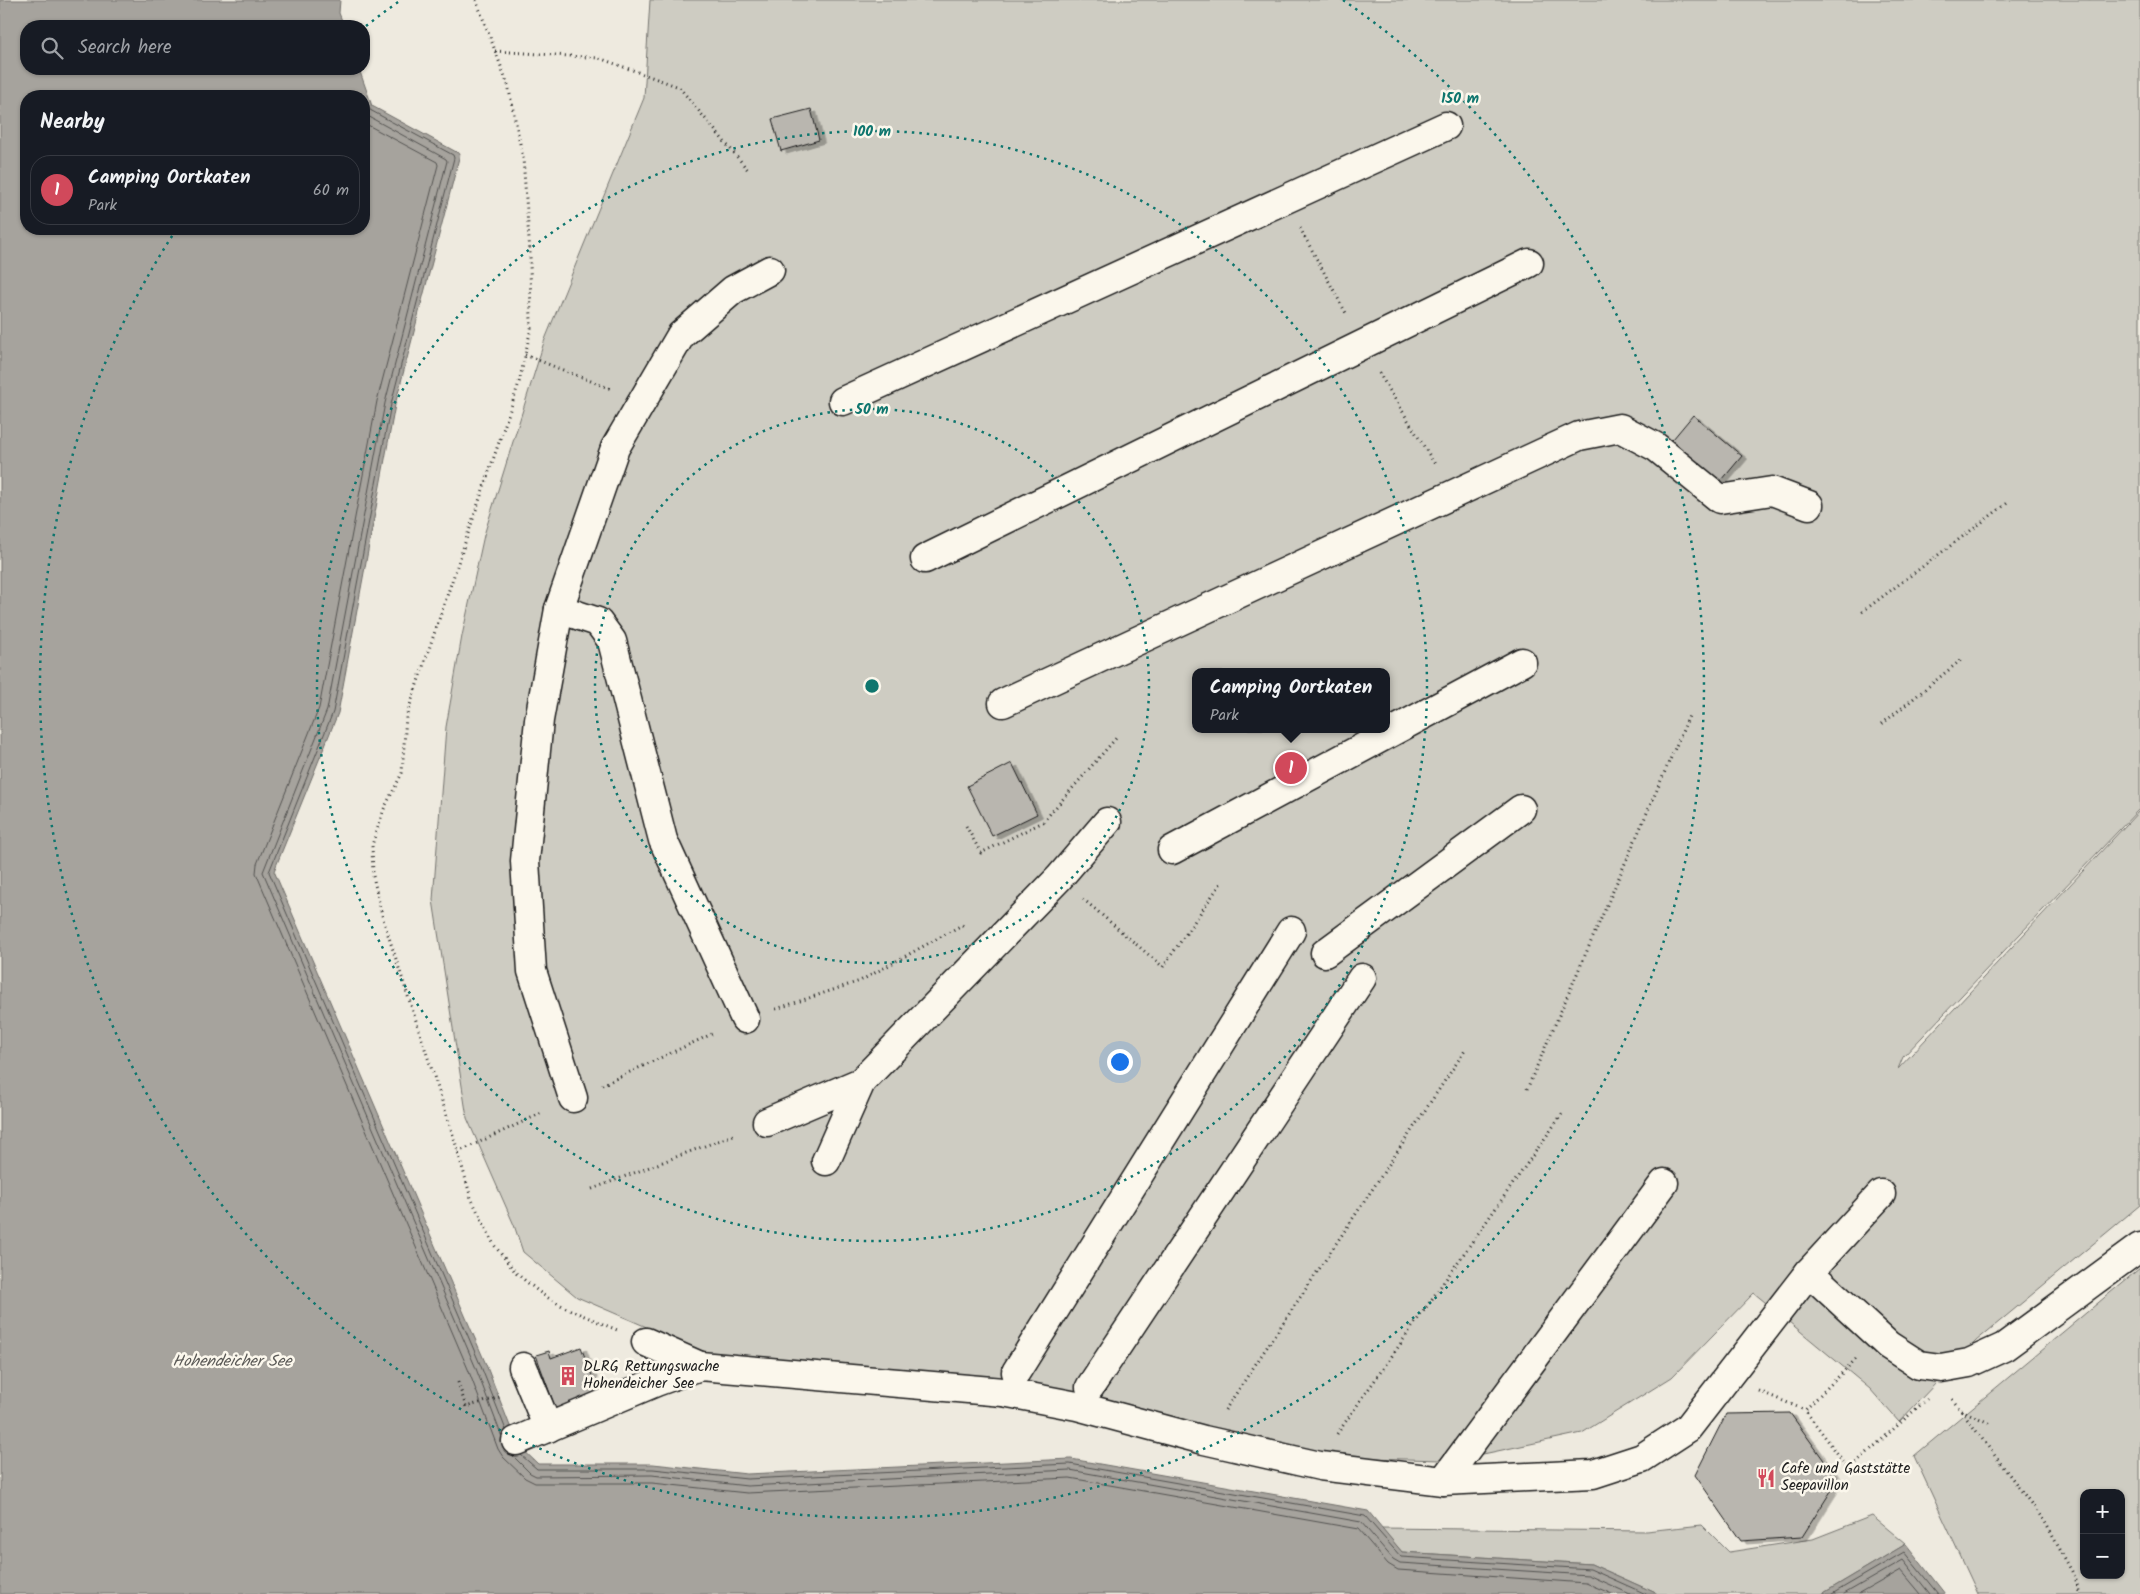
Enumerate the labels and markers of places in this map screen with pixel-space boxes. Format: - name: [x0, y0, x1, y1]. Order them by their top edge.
- centre of rings: [863, 677, 881, 695]
- pin: 1: [1275, 749, 1307, 787]
- place label: DLRG Rettungswache Hohendeicher See: [583, 1355, 719, 1396]
- building icon: DLRG Rettungswache Hohendeicher See: [557, 1365, 579, 1387]
- place label: Cafe und Gaststätte Seepavillon: [1781, 1457, 1910, 1498]
- restaurant icon: Cafe und Gaststätte Seepavillon: [1755, 1467, 1777, 1489]

